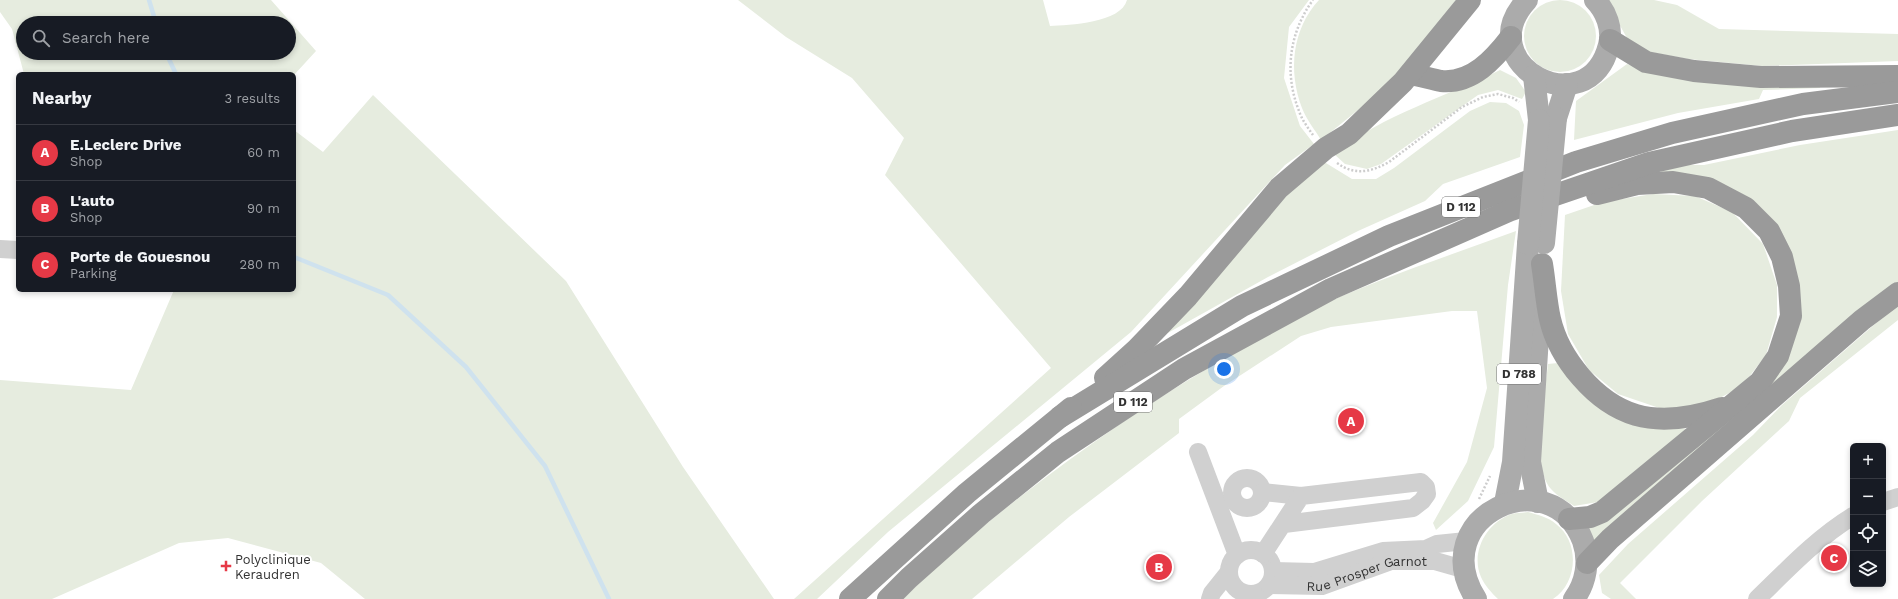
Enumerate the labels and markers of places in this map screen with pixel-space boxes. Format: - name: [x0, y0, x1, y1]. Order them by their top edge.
- pin: A: [1338, 406, 1364, 436]
- pin: C: [1821, 543, 1847, 573]
- place label: Polyclinique Keraudren: [235, 552, 311, 582]
- pin: B: [1146, 552, 1172, 582]
- marker: Polyclinique Keraudren: [220, 560, 232, 572]

